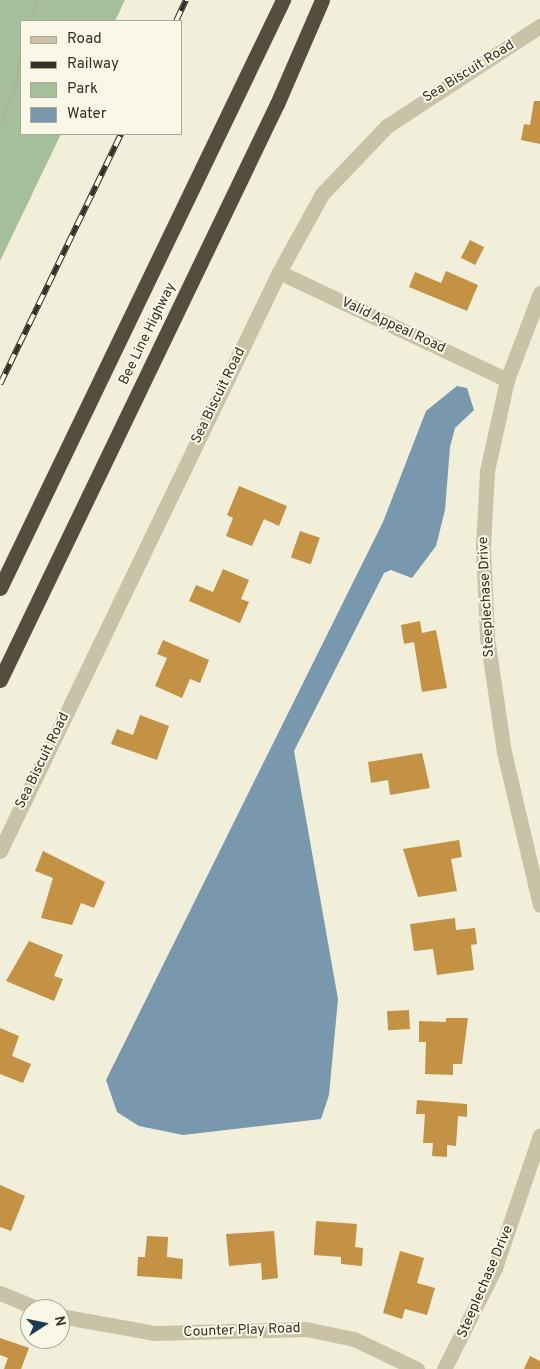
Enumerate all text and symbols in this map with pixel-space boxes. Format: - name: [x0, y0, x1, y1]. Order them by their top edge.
- legend: [20, 20, 182, 135]
- text: Road: [67, 30, 102, 49]
- street label: Sea Biscuit Road: [420, 37, 518, 107]
- text: Railway: [67, 55, 119, 74]
- text: Park: [67, 80, 98, 99]
- text: Water: [67, 105, 106, 124]
- street label: Bee Line Highway: [116, 280, 180, 388]
- street label: Valid Appeal Road: [338, 294, 448, 358]
- street label: Sea Biscuit Road: [189, 345, 249, 447]
- street label: Steeplechase Drive: [475, 536, 499, 658]
- street label: Sea Biscuit Road: [13, 710, 73, 812]
- street label: Steeplechase Drive: [455, 1223, 517, 1341]
- north arrow: [20, 1299, 70, 1349]
- text: N: [50, 1315, 69, 1328]
- street label: Counter Play Road: [183, 1321, 301, 1341]

